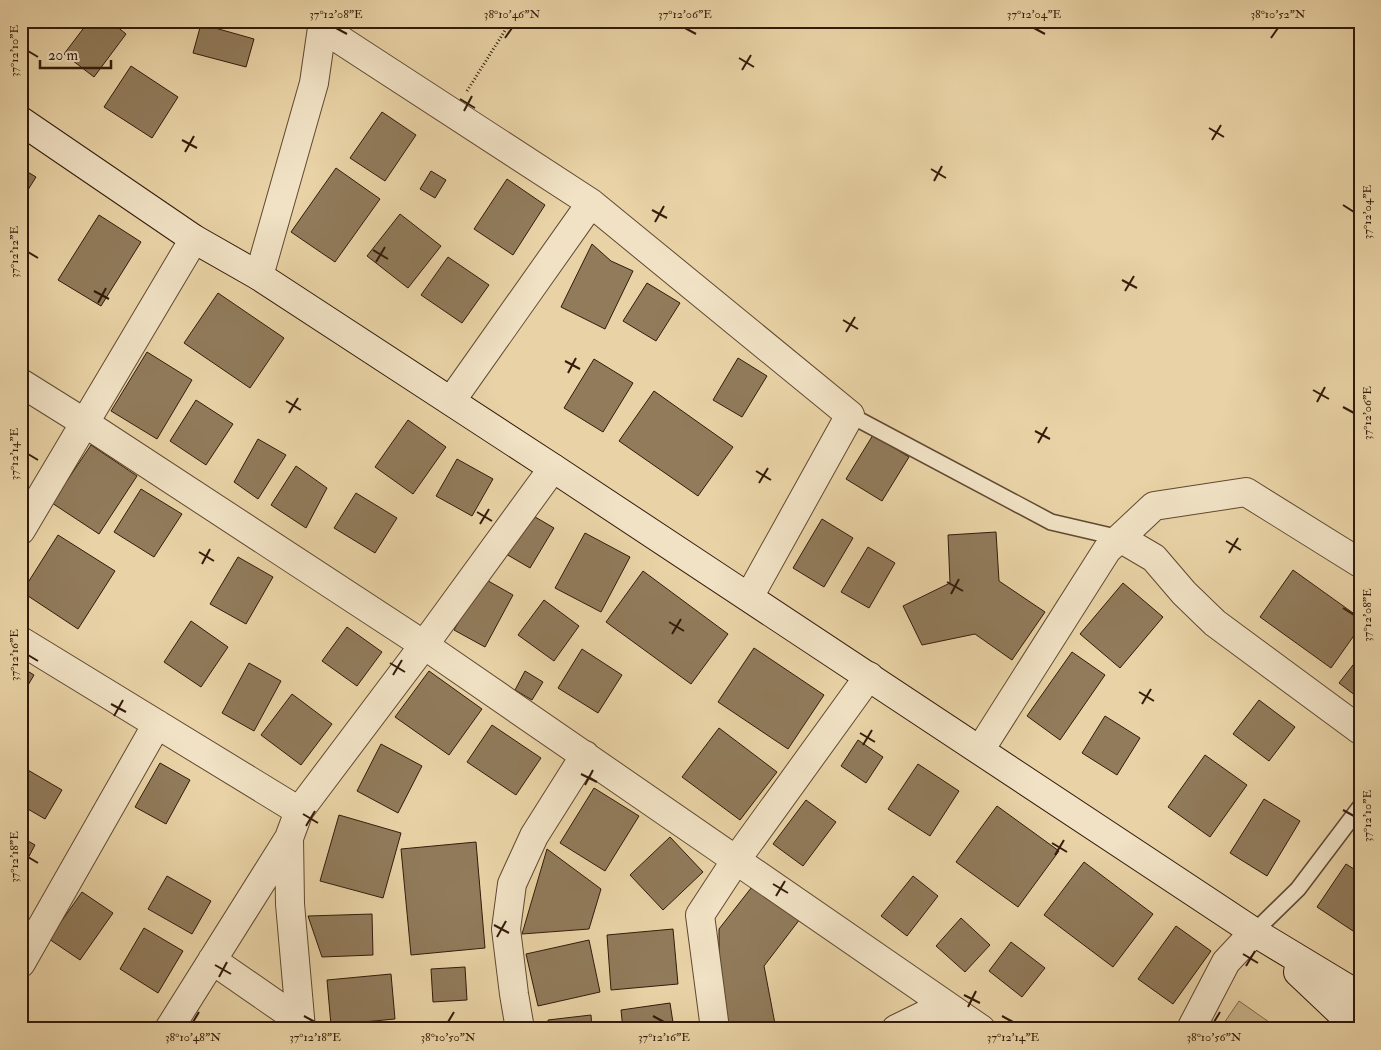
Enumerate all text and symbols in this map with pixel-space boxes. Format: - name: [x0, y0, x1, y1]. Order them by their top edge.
- text: 37°12'08"E: [309, 7, 363, 22]
- text: 38°10'46"N: [484, 7, 540, 22]
- text: 37°12'06"E: [658, 7, 712, 22]
- text: 37°12'04"E: [1007, 7, 1061, 22]
- text: 38°10'52"N: [1250, 7, 1306, 22]
- text: 37°12'10"E: [7, 25, 22, 77]
- scale bar: [40, 38, 111, 70]
- text: 20 m: [48, 46, 78, 65]
- text: 37°12'04"E: [1360, 185, 1375, 239]
- text: 37°12'12"E: [7, 226, 22, 278]
- text: 37°12'06"E: [1360, 386, 1375, 440]
- text: 37°12'14"E: [7, 427, 22, 480]
- text: 37°12'08"E: [1360, 588, 1375, 642]
- text: 37°12'16"E: [7, 629, 22, 681]
- text: 37°12'10"E: [1360, 790, 1375, 842]
- text: 37°12'18"E: [7, 831, 22, 883]
- text: 38°10'48"N: [165, 1030, 221, 1045]
- text: 37°12'18"E: [289, 1030, 341, 1045]
- text: 38°10'50"N: [420, 1030, 476, 1045]
- text: 37°12'16"E: [638, 1030, 690, 1045]
- text: 37°12'14"E: [987, 1030, 1040, 1045]
- text: 38°10'56"N: [1186, 1030, 1242, 1045]

